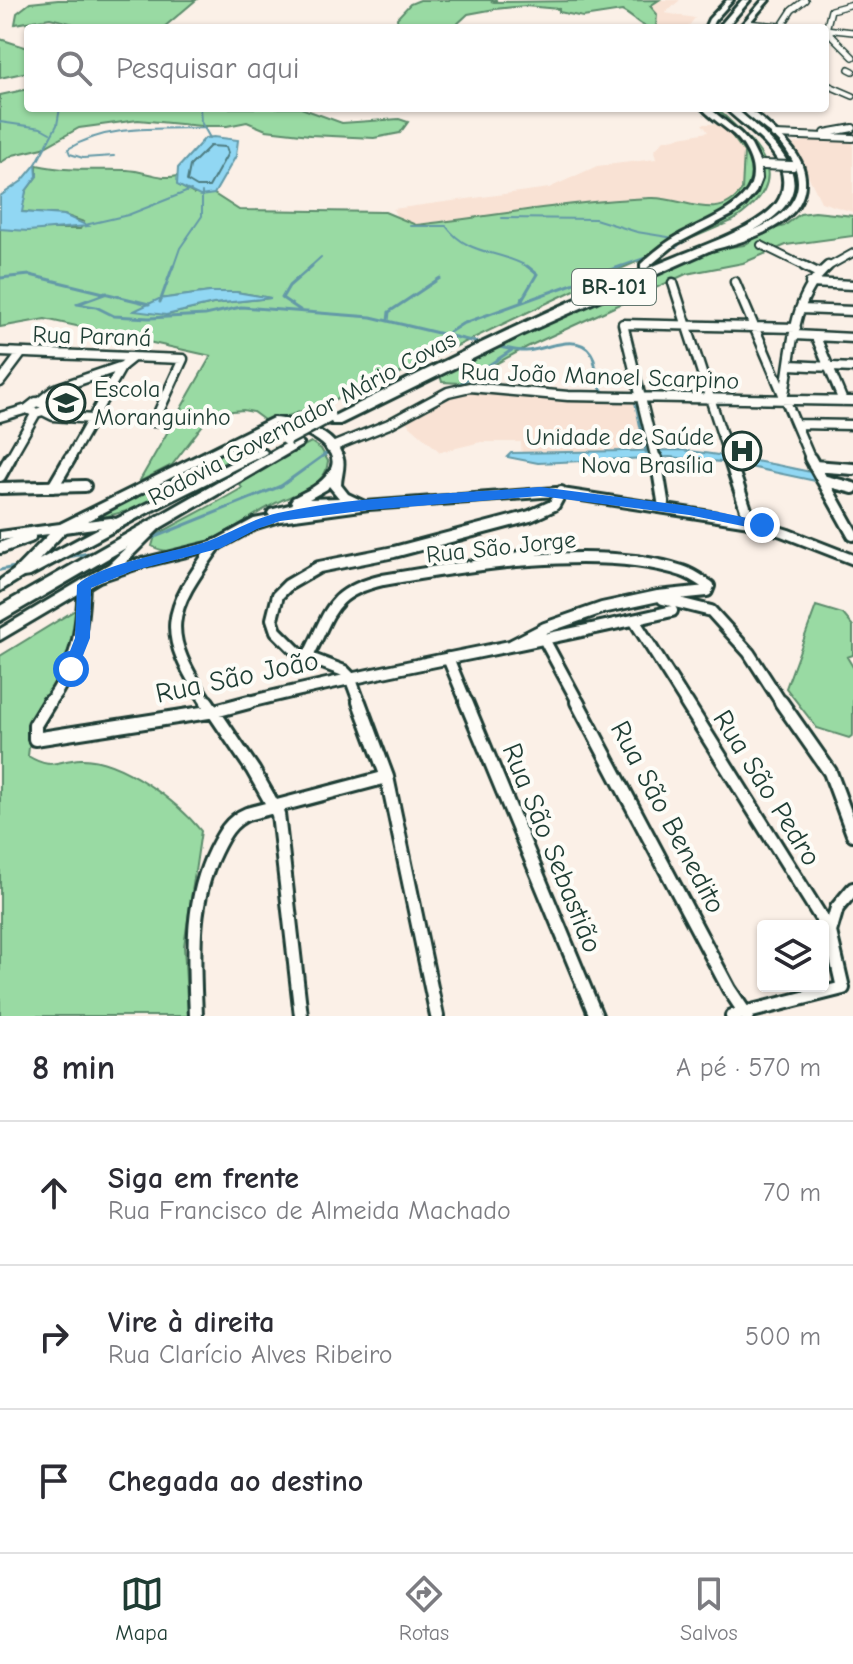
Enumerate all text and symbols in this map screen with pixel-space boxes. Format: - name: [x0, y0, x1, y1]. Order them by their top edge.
- search box: [24, 24, 829, 112]
- icon: search: [52, 46, 96, 90]
- text: Pesquisar aqui: [116, 51, 299, 86]
- road number: BR-101: [572, 269, 656, 305]
- street label: Rua Paraná: [32, 320, 152, 352]
- street label: Rodovia Governador Mário Covas: [143, 325, 461, 511]
- street label: Rua João Manoel Scarpino: [460, 357, 740, 395]
- place label: Escola Moranguinho: [94, 375, 231, 431]
- school or university icon: Escola Moranguinho: [45, 382, 87, 424]
- place label: Unidade de Saúde Nova Brasília: [525, 423, 714, 479]
- hospital icon: Unidade de Saúde Nova Brasília: [721, 430, 763, 472]
- route end: [744, 507, 780, 543]
- street label: Rua São Jorge: [425, 525, 577, 569]
- street label: Rua São João: [153, 644, 321, 710]
- route start: [53, 651, 89, 687]
- street label: Rua São Pedro: [706, 704, 828, 872]
- street label: Rua São Benedito: [604, 715, 732, 919]
- street label: Rua São Sebastião: [495, 739, 609, 957]
- map controls: [757, 920, 829, 992]
- button: layers: [757, 920, 829, 992]
- text: 8 min: [32, 1048, 115, 1088]
- text: A pé · 570 m: [676, 1053, 821, 1083]
- text: Siga em frente: [108, 1161, 299, 1196]
- icon: ahead: [32, 1171, 76, 1215]
- text: 70 m: [763, 1178, 821, 1208]
- text: Rua Francisco de Almeida Machado: [108, 1196, 511, 1226]
- text: Vire à direita: [108, 1305, 274, 1340]
- icon: right: [32, 1315, 76, 1359]
- text: 500 m: [745, 1322, 821, 1352]
- text: Rua Clarício Alves Ribeiro: [108, 1340, 393, 1370]
- icon: arrive: [32, 1459, 76, 1503]
- text: Chegada ao destino: [108, 1464, 363, 1499]
- tab: Mapa: [115, 1572, 168, 1646]
- tab: Rotas: [399, 1572, 449, 1646]
- tab: Salvos: [680, 1572, 738, 1646]

